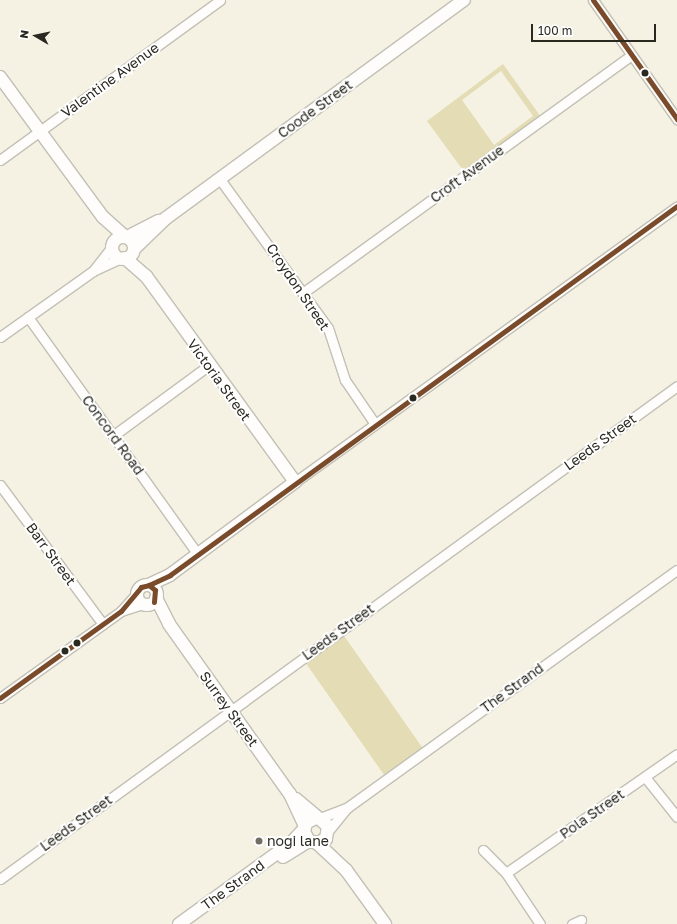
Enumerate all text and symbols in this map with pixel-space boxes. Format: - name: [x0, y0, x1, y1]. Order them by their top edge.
- north arrow: [16, 16, 56, 56]
- scale bar: [533, 16, 658, 42]
- text: 100 m: [538, 23, 572, 38]
- text: N: [17, 29, 31, 39]
- street label: Valentine Avenue: [58, 39, 162, 121]
- unlabelled marker: [640, 68, 650, 78]
- street label: Coode Street: [274, 76, 356, 142]
- street label: Croft Avenue: [427, 142, 507, 206]
- street label: Croydon Street: [263, 240, 333, 334]
- street label: Victoria Street: [184, 336, 254, 424]
- street label: Concord Road: [78, 392, 148, 478]
- unlabelled marker: [408, 393, 418, 403]
- street label: Leeds Street: [561, 410, 639, 474]
- street label: Barr Street: [23, 519, 79, 589]
- street label: Leeds Street: [299, 600, 377, 664]
- unlabelled marker: [72, 638, 82, 648]
- unlabelled marker: [60, 646, 70, 656]
- street label: The Strand: [477, 660, 547, 716]
- street label: Surrey Street: [196, 668, 262, 750]
- street label: Pola Street: [557, 786, 627, 842]
- street label: Leeds Street: [37, 791, 115, 855]
- place label: nogi lane: [267, 833, 329, 849]
- marker: nogi lane: [254, 836, 264, 846]
- street label: The Strand: [198, 857, 268, 913]

